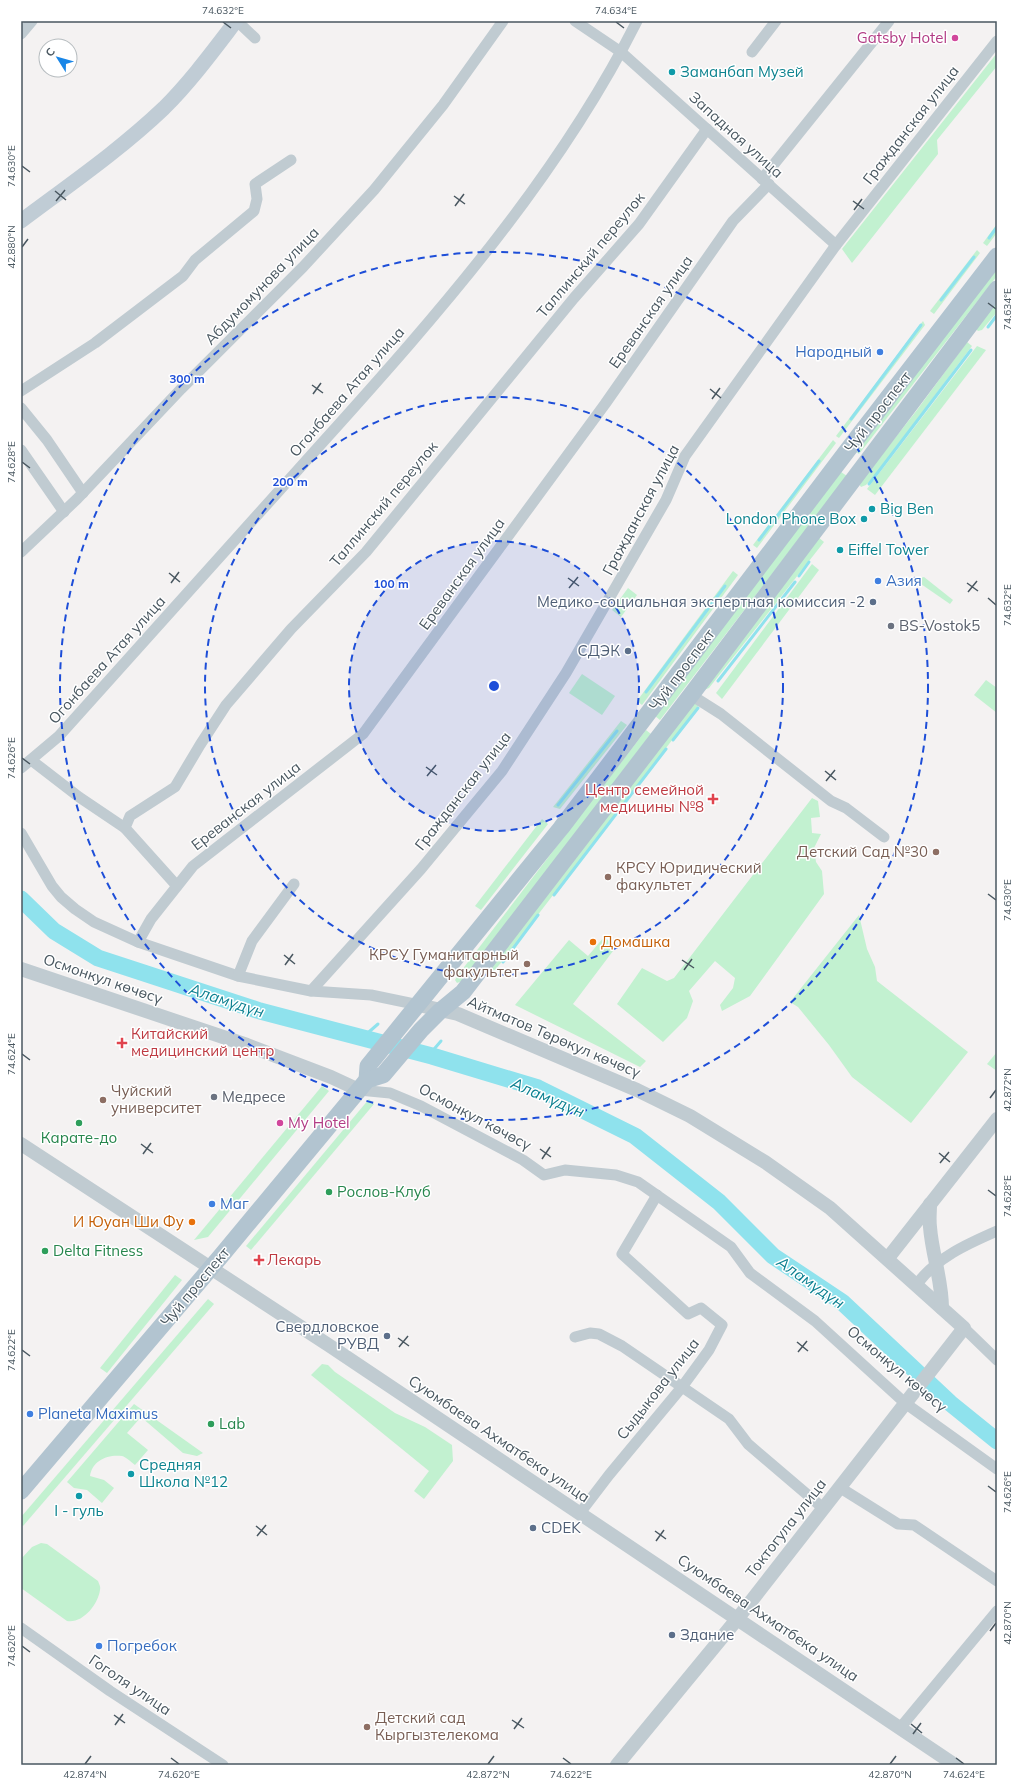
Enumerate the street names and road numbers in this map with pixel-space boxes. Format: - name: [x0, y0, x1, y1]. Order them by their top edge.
- street label: Гражданская улица: [858, 62, 963, 188]
- street label: Западная улица: [685, 87, 787, 182]
- street label: Таллинский переулок: [533, 187, 649, 321]
- street label: Абдумомунова улица: [200, 223, 323, 349]
- street label: Ереванская улица: [605, 252, 697, 372]
- street label: Огонбаева Атая улица: [285, 323, 408, 461]
- street label: Чуй проспект: [840, 367, 915, 456]
- street label: Таллинский переулок: [326, 436, 442, 570]
- street label: Гражданская улица: [598, 441, 683, 578]
- street label: Ереванская улица: [415, 514, 508, 633]
- street label: Огонбаева Атая улица: [44, 592, 169, 728]
- street label: Чуй проспект: [645, 625, 719, 714]
- street label: Гражданская улица: [410, 728, 515, 854]
- street label: Ереванская улица: [187, 757, 304, 854]
- street label: Осмонкул көчөсү: [41, 949, 165, 1008]
- street label: Айтматов Төрөкул көчөсү: [465, 991, 644, 1082]
- street label: Осмонкул көчөсү: [416, 1079, 535, 1154]
- street label: Чуй проспект: [156, 1243, 233, 1330]
- street label: Осмонкул көчөсү: [843, 1321, 951, 1416]
- street label: Сыдыкова улица: [612, 1334, 703, 1443]
- street label: Суюмбаева Ахматбека улица: [405, 1371, 594, 1506]
- street label: Токтогула улица: [741, 1475, 830, 1581]
- street label: Суюмбаева Ахматбека улица: [674, 1550, 863, 1685]
- street label: Гоголя улица: [86, 1650, 175, 1719]

